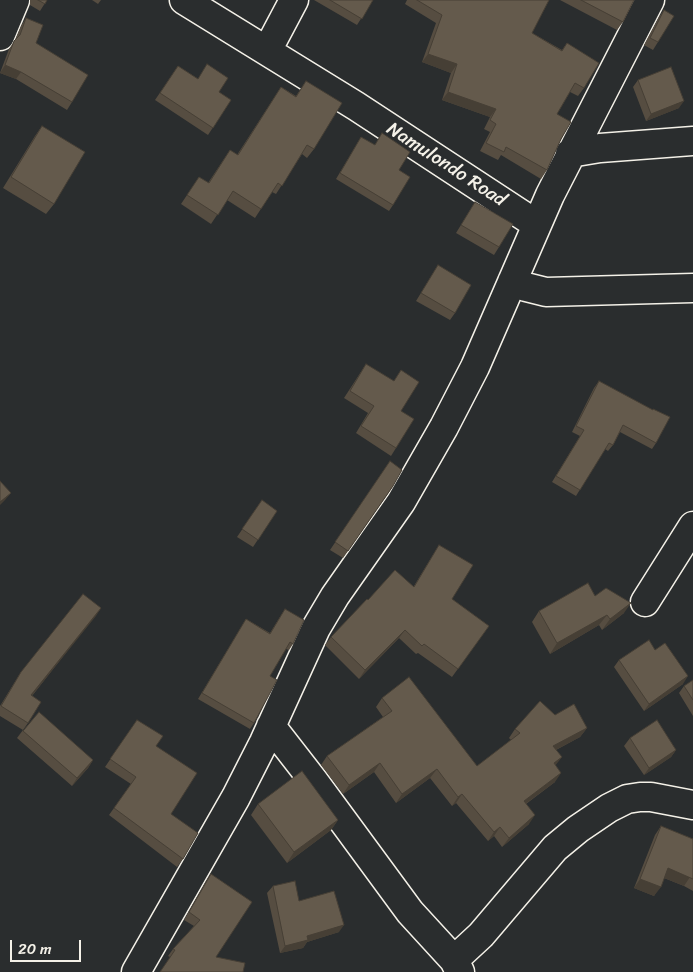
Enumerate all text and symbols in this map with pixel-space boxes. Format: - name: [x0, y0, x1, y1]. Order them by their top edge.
- street label: Namulondo Road: [382, 118, 510, 212]
- scale bar: [12, 930, 84, 962]
- text: 20 m: [18, 936, 52, 962]

